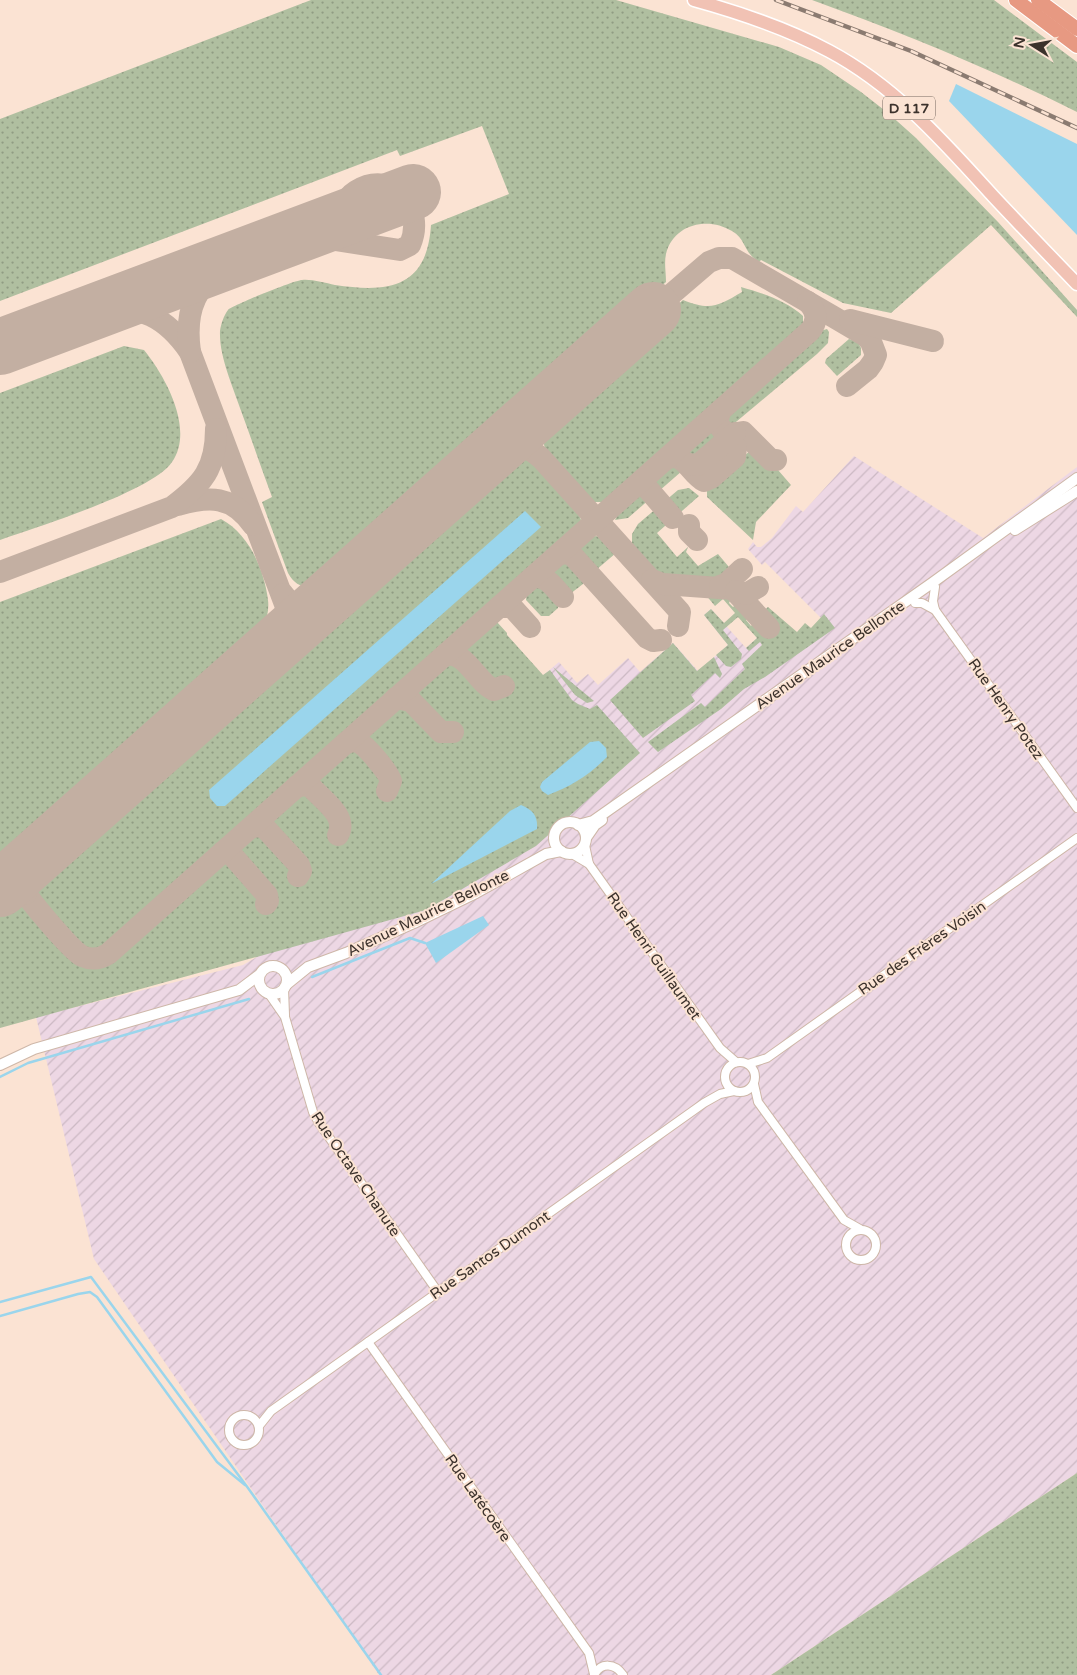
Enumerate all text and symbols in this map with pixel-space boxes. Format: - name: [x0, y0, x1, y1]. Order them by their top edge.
- north arrow: [1007, 20, 1057, 70]
- text: N: [1010, 35, 1029, 50]
- road number: D 117: [883, 96, 935, 120]
- street label: Avenue Maurice Bellonte: [752, 597, 908, 713]
- street label: Rue Henry Potez: [964, 655, 1048, 763]
- street label: Avenue Maurice Bellonte: [344, 866, 512, 960]
- street label: Rue Henri Guillaumet: [603, 889, 705, 1023]
- street label: Rue des Frères Voisin: [855, 897, 989, 999]
- street label: Rue Octave Chanute: [308, 1108, 404, 1240]
- street label: Rue Santos Dumont: [426, 1207, 554, 1303]
- street label: Rue Latécoère: [441, 1451, 515, 1545]

